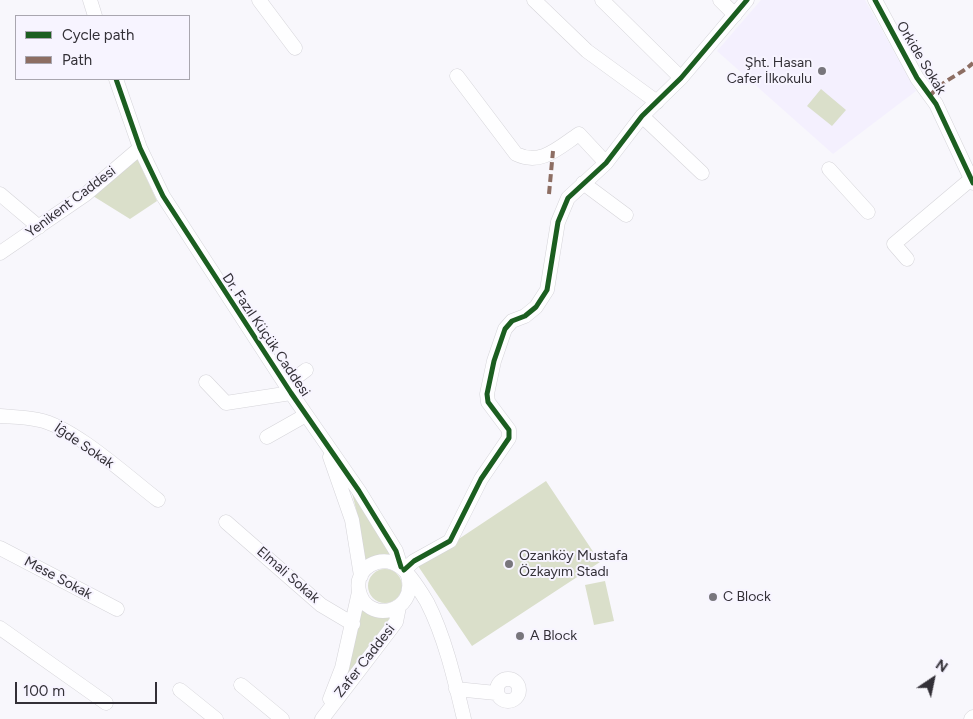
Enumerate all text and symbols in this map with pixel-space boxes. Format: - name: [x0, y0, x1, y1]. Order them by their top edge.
- legend: [15, 15, 190, 80]
- street label: Orkide Sokak: [893, 18, 949, 98]
- text: Cycle path: [62, 26, 134, 44]
- text: Path: [62, 51, 92, 69]
- place label: Şht. Hasan Cafer İlkokulu: [727, 55, 812, 88]
- marker: Şht. Hasan Cafer İlkokulu: [816, 65, 828, 77]
- street label: Yenikent Caddesi: [23, 163, 119, 241]
- street label: Dr. Fazıl Küçük Caddesi: [218, 270, 314, 400]
- street label: İĝde Sokak: [51, 420, 117, 472]
- street label: Elmali Sokak: [253, 543, 323, 607]
- place label: Ozanköy Mustafa Özkayım Stadı: [519, 548, 628, 580]
- street label: Mese Sokak: [21, 553, 95, 603]
- marker: Ozanköy Mustafa Özkayım Stadı: [503, 558, 515, 570]
- place label: C Block: [723, 589, 771, 605]
- marker: C Block: [707, 591, 719, 603]
- street label: Zafer Caddesi: [331, 621, 399, 701]
- place label: A Block: [530, 628, 577, 644]
- marker: A Block: [514, 630, 526, 642]
- north arrow: [908, 654, 958, 704]
- text: N: [932, 656, 951, 676]
- scale bar: [18, 672, 160, 704]
- text: 100 m: [23, 682, 65, 700]

